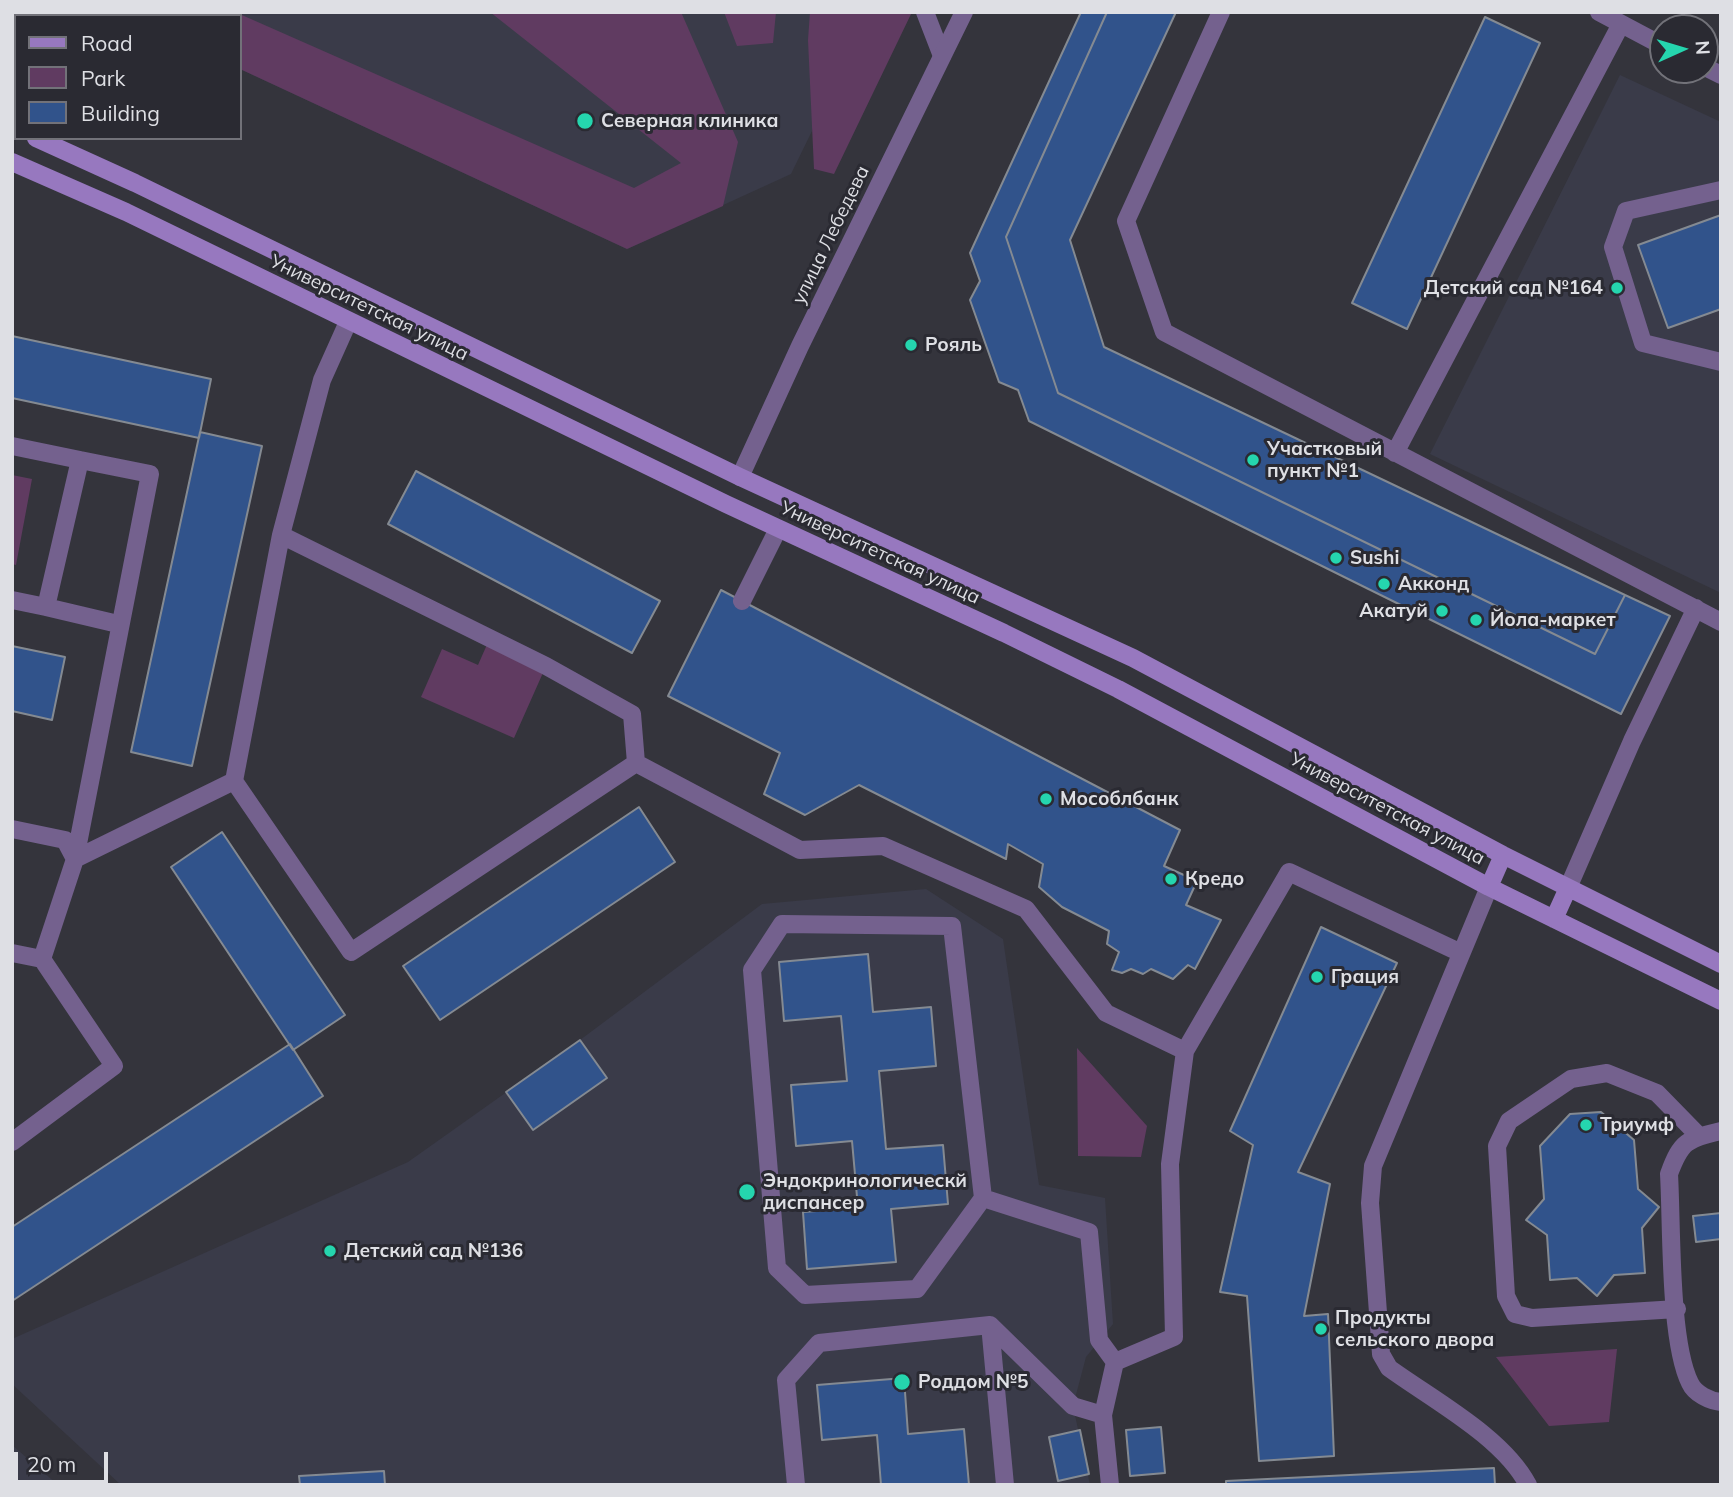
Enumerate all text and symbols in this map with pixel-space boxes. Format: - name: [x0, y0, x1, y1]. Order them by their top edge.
- legend: [14, 14, 242, 140]
- north arrow: [1649, 14, 1719, 84]
- text: Road: [81, 30, 132, 56]
- text: N: [1690, 40, 1715, 56]
- text: Park: [81, 65, 125, 91]
- text: Building: [81, 100, 160, 126]
- place label: Северная клиника: [601, 110, 778, 132]
- marker: Северная клиника: [575, 111, 595, 131]
- street label: улица Лебедева: [788, 162, 874, 308]
- street label: Университетская улица: [266, 250, 472, 366]
- place label: Детский сад №164: [1424, 277, 1603, 299]
- marker: Детский сад №164: [1609, 280, 1625, 296]
- place label: Рояль: [925, 334, 982, 356]
- marker: Рояль: [903, 337, 919, 353]
- place label: Участковый пункт №1: [1267, 438, 1382, 482]
- marker: Участковый пункт №1: [1245, 452, 1261, 468]
- street label: Университетская улица: [776, 497, 984, 609]
- place label: Sushi: [1350, 547, 1400, 569]
- marker: Sushi: [1328, 550, 1344, 566]
- place label: Акконд: [1398, 573, 1469, 595]
- marker: Акконд: [1376, 576, 1392, 592]
- place label: Акатуй: [1359, 600, 1428, 622]
- marker: Акатуй: [1434, 603, 1450, 619]
- place label: Йола-маркет: [1490, 609, 1616, 631]
- marker: Йола-маркет: [1468, 612, 1484, 628]
- street label: Университетская улица: [1285, 748, 1489, 870]
- place label: Мособлбанк: [1060, 788, 1178, 810]
- marker: Мособлбанк: [1038, 791, 1054, 807]
- place label: Кредо: [1185, 868, 1244, 890]
- marker: Кредо: [1163, 871, 1179, 887]
- place label: Грация: [1331, 966, 1399, 988]
- marker: Грация: [1309, 969, 1325, 985]
- place label: Триумф: [1600, 1114, 1674, 1136]
- marker: Триумф: [1578, 1117, 1594, 1133]
- place label: Эндокринологическй диспансер: [763, 1170, 967, 1214]
- marker: Эндокринологическй диспансер: [737, 1182, 757, 1202]
- place label: Детский сад №136: [344, 1240, 523, 1262]
- marker: Детский сад №136: [322, 1243, 338, 1259]
- place label: Продукты сельского двора: [1335, 1307, 1494, 1351]
- marker: Продукты сельского двора: [1313, 1321, 1329, 1337]
- place label: Роддом №5: [918, 1371, 1028, 1393]
- marker: Роддом №5: [892, 1372, 912, 1392]
- scale bar: [18, 1438, 112, 1482]
- text: 20 m: [27, 1451, 76, 1477]

